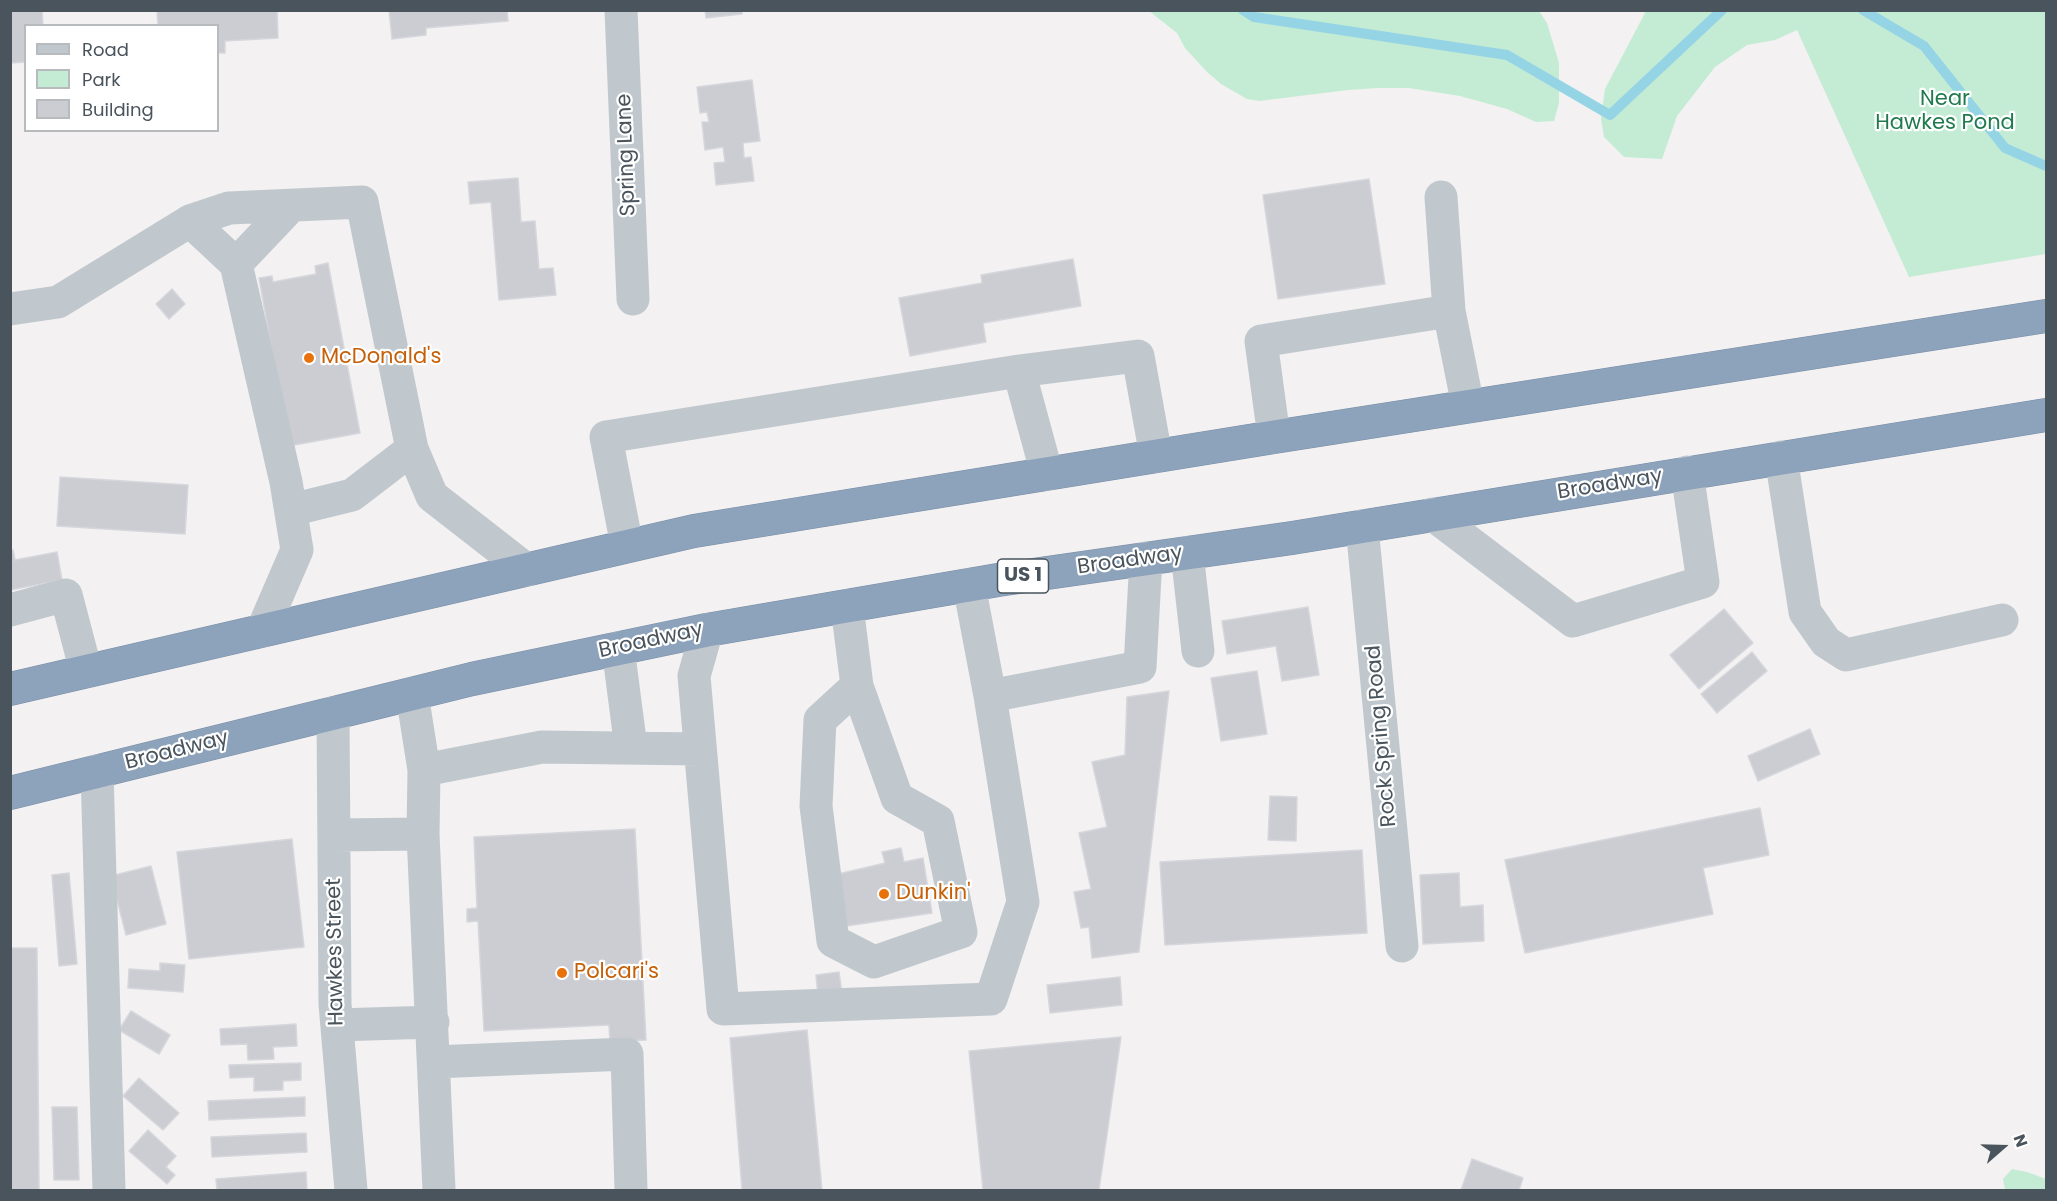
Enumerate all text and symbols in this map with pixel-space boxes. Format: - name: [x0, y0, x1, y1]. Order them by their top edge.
- legend: [24, 24, 219, 132]
- text: Road: [82, 37, 129, 62]
- text: Park: [82, 67, 121, 92]
- park label: Near Hawkes Pond: [1875, 87, 2015, 137]
- street label: Spring Lane: [612, 93, 642, 217]
- text: Building: [82, 97, 154, 122]
- place label: McDonald's: [321, 345, 441, 371]
- marker: McDonald's: [302, 351, 316, 365]
- street label: Broadway: [1556, 464, 1664, 506]
- street label: Broadway: [1076, 541, 1184, 581]
- road number: US 1: [998, 559, 1048, 593]
- street label: Broadway: [597, 618, 705, 664]
- street label: Rock Spring Road: [1361, 644, 1403, 828]
- street label: Broadway: [123, 726, 231, 776]
- street label: Hawkes Street: [322, 878, 350, 1026]
- place label: Dunkin': [896, 881, 970, 907]
- marker: Dunkin': [877, 887, 891, 901]
- place label: Polcari's: [574, 960, 659, 986]
- marker: Polcari's: [555, 966, 569, 980]
- north arrow: [1973, 1117, 2033, 1177]
- text: N: [2008, 1131, 2033, 1150]

